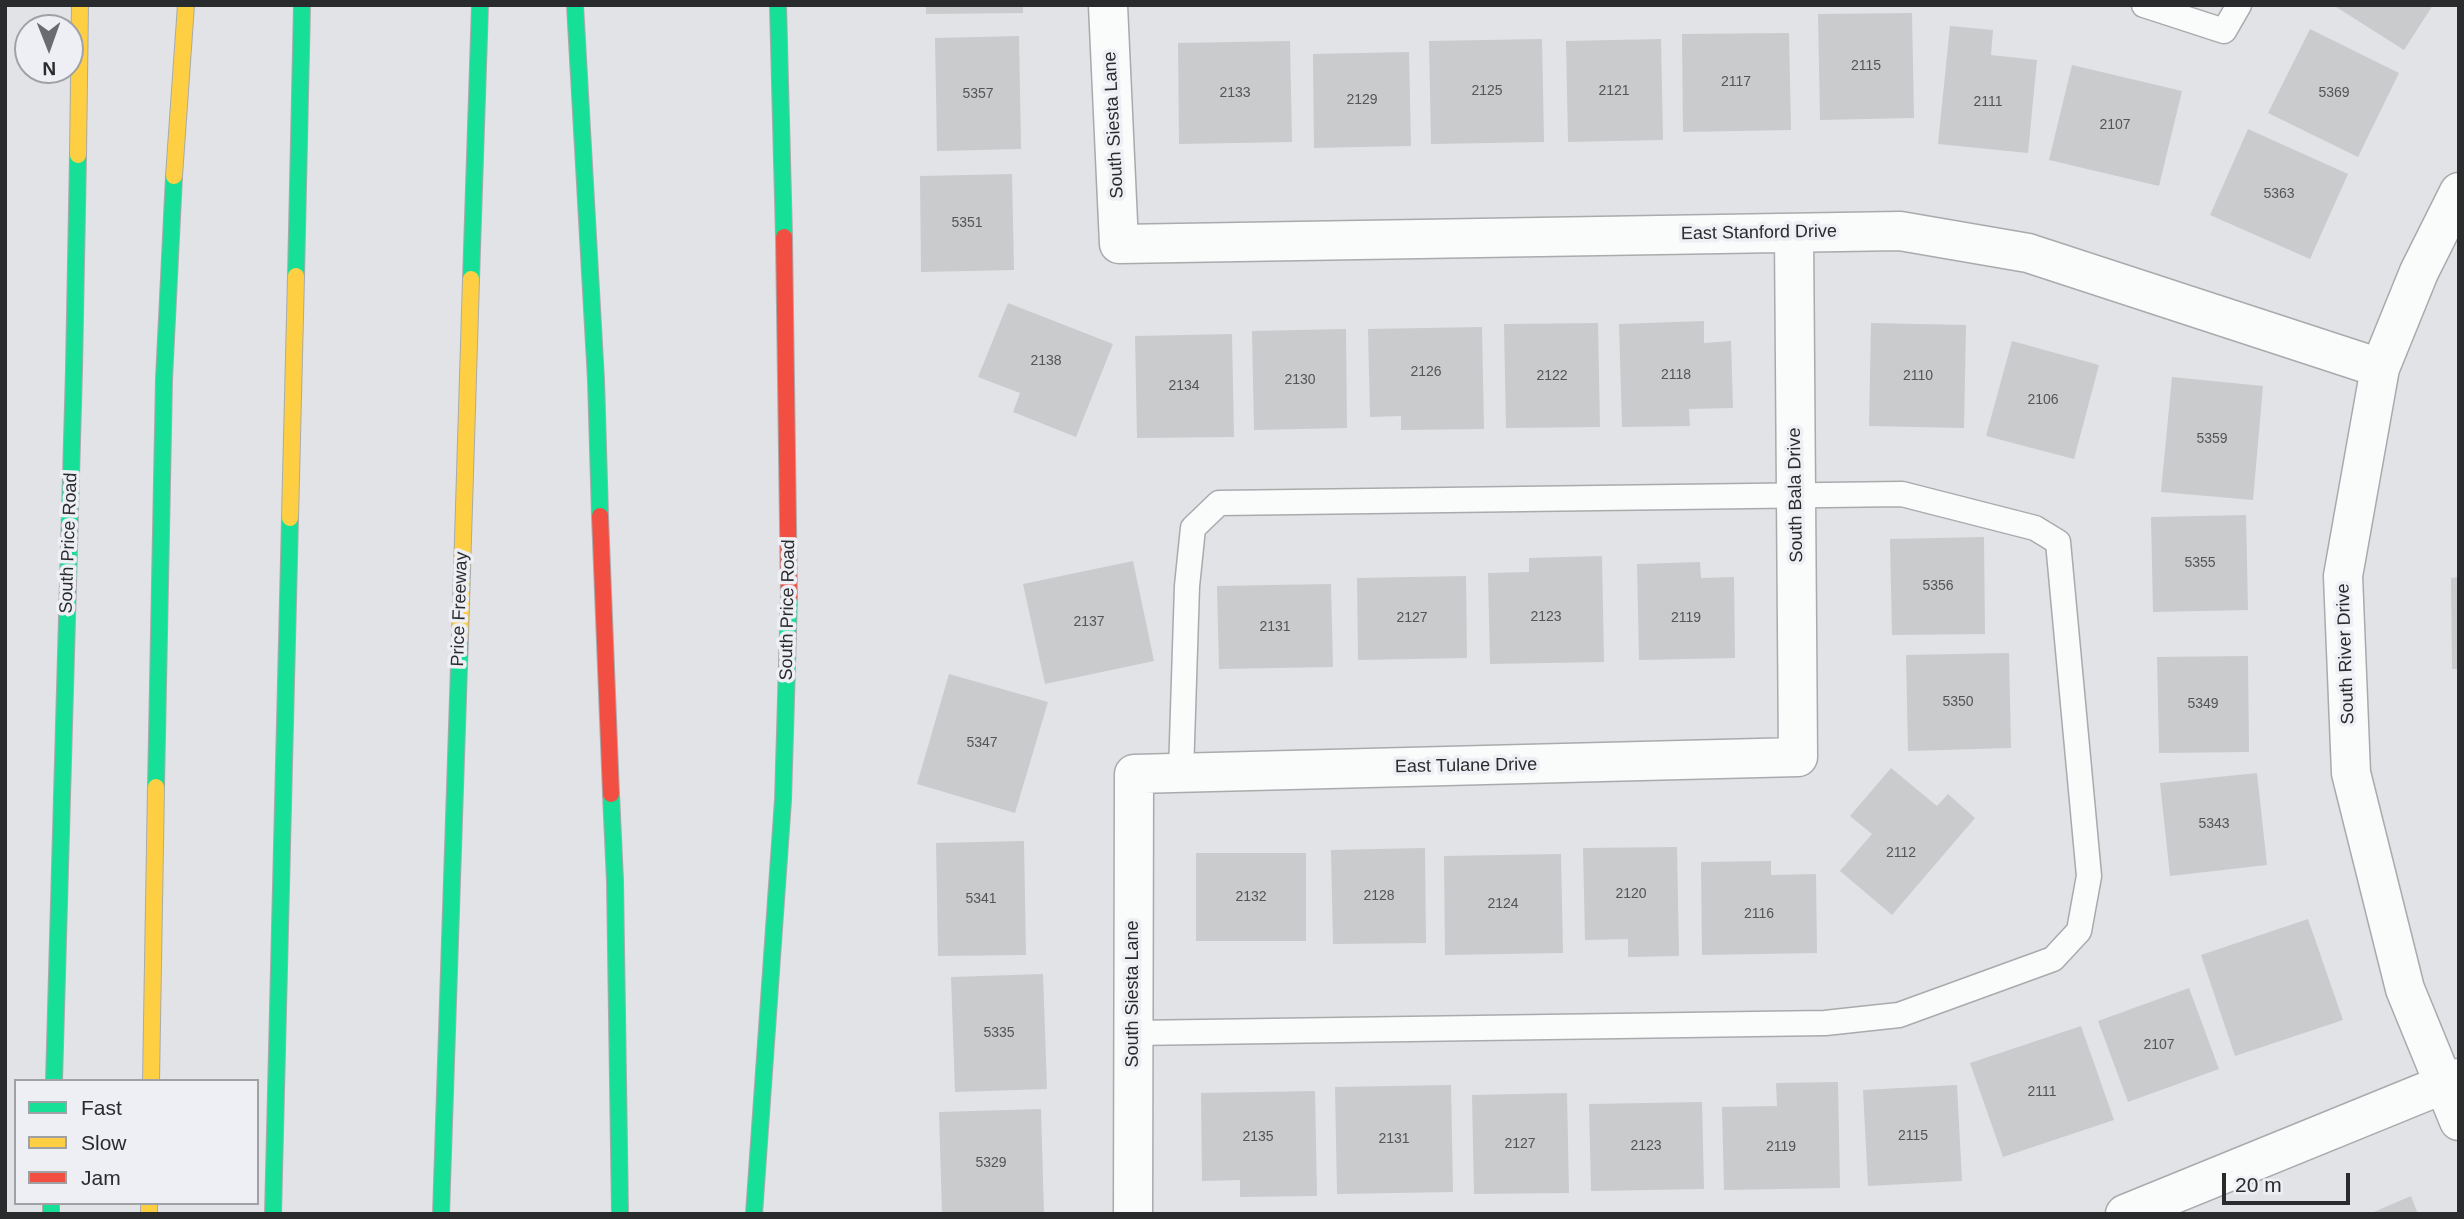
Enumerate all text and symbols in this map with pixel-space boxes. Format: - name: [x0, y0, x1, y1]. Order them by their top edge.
- north arrow: [14, 14, 84, 84]
- street label: South Siesta Lane: [1099, 51, 1129, 199]
- text: N: [42, 58, 56, 79]
- house number: 2115: [1851, 58, 1881, 74]
- house number: 2117: [1721, 74, 1751, 90]
- house number: 2125: [1471, 83, 1503, 99]
- house number: 2121: [1598, 83, 1630, 99]
- house number: 2133: [1219, 85, 1251, 101]
- house number: 5369: [2318, 85, 2350, 101]
- house number: 5357: [962, 86, 994, 102]
- house number: 2129: [1346, 92, 1378, 108]
- house number: 2111: [1973, 94, 2003, 110]
- house number: 2107: [2099, 117, 2131, 133]
- house number: 5363: [2263, 186, 2295, 202]
- house number: 5351: [951, 215, 983, 231]
- street label: East Stanford Drive: [1681, 221, 1837, 245]
- house number: 2138: [1030, 353, 1062, 369]
- house number: 2126: [1410, 364, 1442, 380]
- house number: 2118: [1661, 367, 1691, 383]
- house number: 2122: [1536, 368, 1568, 384]
- house number: 2110: [1903, 368, 1933, 384]
- house number: 2130: [1284, 372, 1316, 388]
- house number: 2134: [1168, 378, 1200, 394]
- house number: 2106: [2027, 392, 2059, 408]
- street label: South Bala Drive: [1784, 427, 1808, 563]
- house number: 5359: [2196, 431, 2228, 447]
- street label: South Price Road: [56, 472, 82, 614]
- street label: South Price Road: [776, 539, 800, 681]
- street label: Price Freeway: [447, 551, 473, 667]
- house number: 5355: [2184, 555, 2216, 571]
- house number: 5356: [1922, 578, 1954, 594]
- street label: South River Drive: [2333, 583, 2359, 725]
- house number: 2123: [1530, 609, 1562, 625]
- house number: 2127: [1396, 610, 1428, 626]
- house number: 2119: [1671, 610, 1701, 626]
- house number: 2137: [1073, 614, 1105, 630]
- house number: 2131: [1259, 619, 1291, 635]
- house number: 5350: [1942, 694, 1974, 710]
- house number: 5349: [2187, 696, 2219, 712]
- house number: 5347: [966, 735, 998, 751]
- street label: East Tulane Drive: [1395, 754, 1537, 778]
- house number: 5343: [2198, 816, 2230, 832]
- house number: 2112: [1886, 845, 1916, 861]
- house number: 2120: [1615, 886, 1647, 902]
- house number: 2128: [1363, 888, 1395, 904]
- house number: 2132: [1235, 889, 1267, 905]
- house number: 5341: [965, 891, 997, 907]
- house number: 2124: [1487, 896, 1519, 912]
- house number: 2116: [1744, 906, 1774, 922]
- street label: South Siesta Lane: [1122, 920, 1144, 1068]
- house number: 5335: [983, 1025, 1015, 1041]
- house number: 2107: [2143, 1037, 2175, 1053]
- legend: [14, 1079, 259, 1205]
- house number: 2111: [2027, 1084, 2057, 1100]
- text: Fast: [81, 1096, 122, 1119]
- house number: 2115: [1898, 1128, 1928, 1144]
- house number: 2135: [1242, 1129, 1274, 1145]
- text: Slow: [81, 1131, 127, 1154]
- house number: 2131: [1378, 1131, 1410, 1147]
- house number: 2127: [1504, 1136, 1536, 1152]
- house number: 2123: [1630, 1138, 1662, 1154]
- house number: 2119: [1766, 1139, 1796, 1155]
- house number: 5329: [975, 1155, 1007, 1171]
- scale bar: [2226, 1160, 2354, 1204]
- text: Jam: [81, 1166, 121, 1189]
- text: 20 m: [2235, 1173, 2282, 1196]

